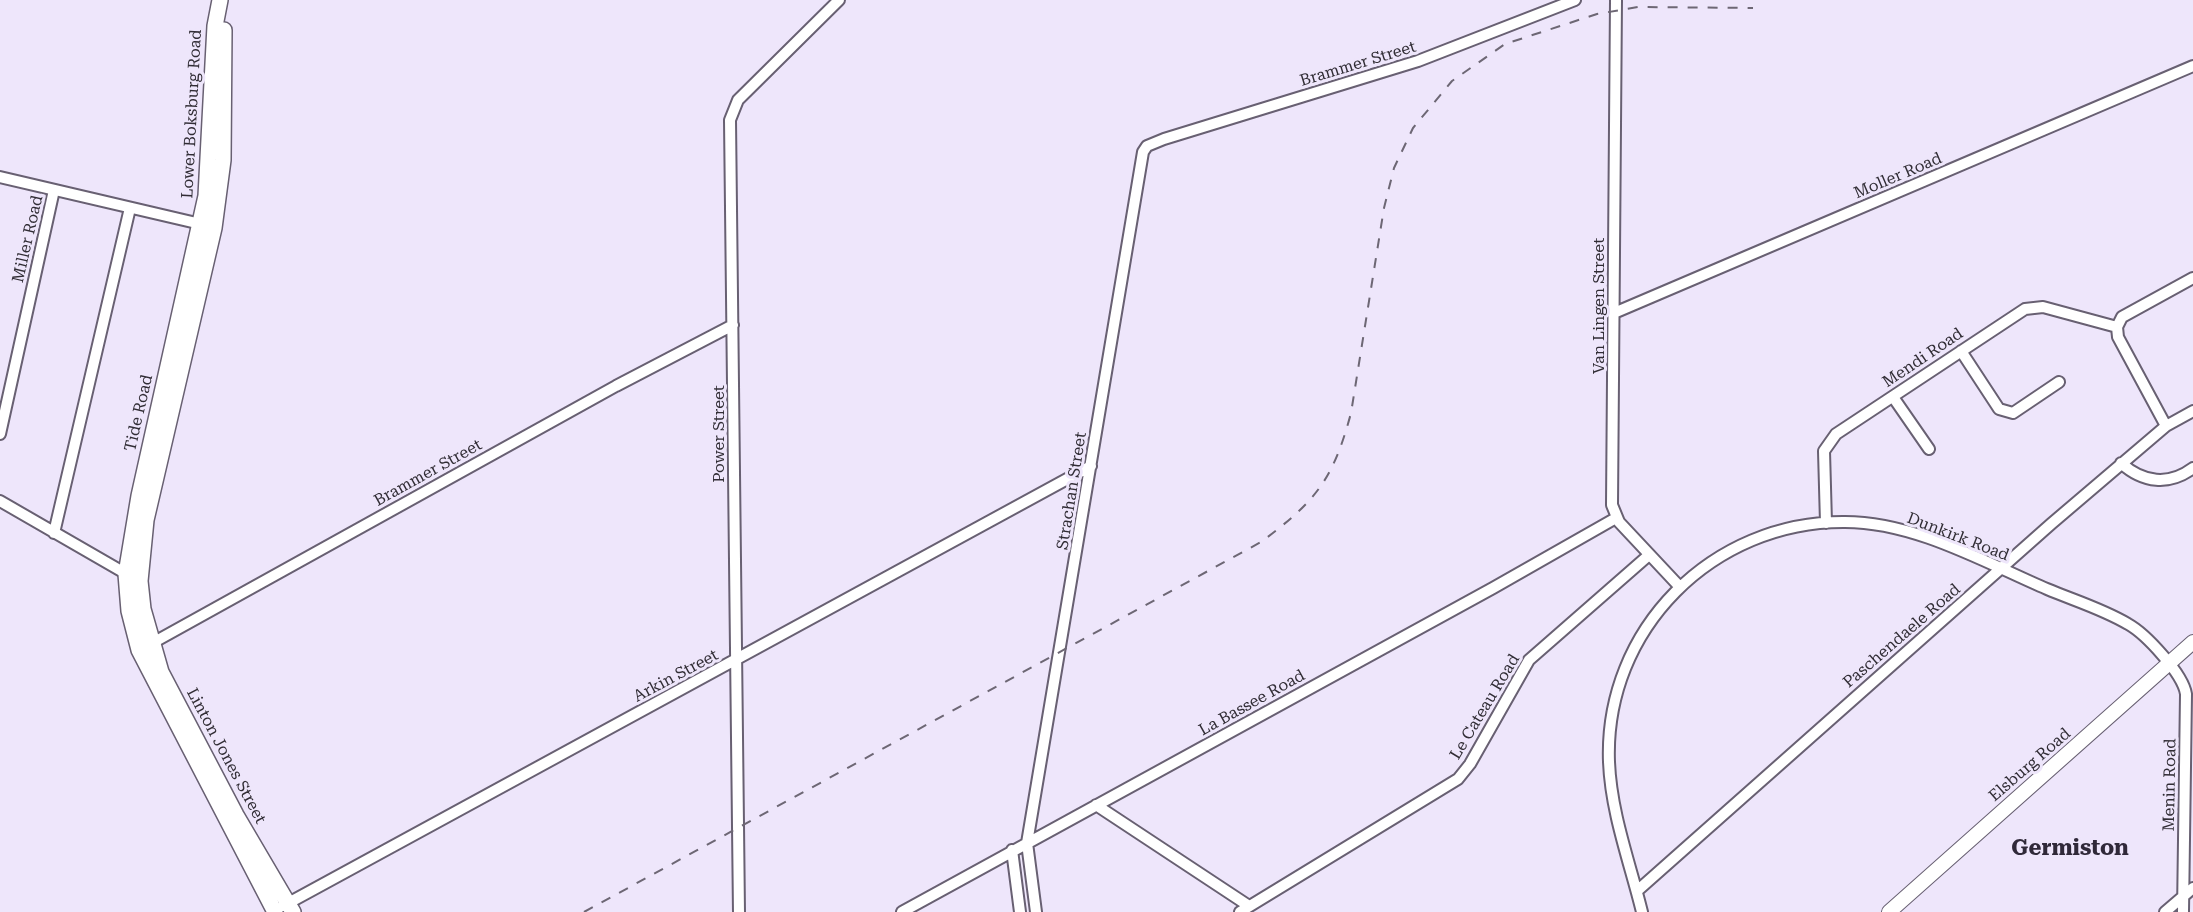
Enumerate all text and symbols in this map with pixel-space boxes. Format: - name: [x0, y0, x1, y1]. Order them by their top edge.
- street label: Lower Boksburg Road: [178, 29, 206, 199]
- street label: Brammer Street: [1298, 37, 1418, 91]
- street label: Moller Road: [1851, 149, 1945, 203]
- street label: Miller Road: [9, 194, 47, 284]
- street label: Van Lingen Street: [1589, 238, 1609, 374]
- street label: Mendi Road: [1879, 324, 1967, 392]
- street label: Tide Road: [121, 373, 157, 453]
- street label: Power Street: [709, 385, 729, 483]
- street label: Strachan Street: [1053, 431, 1091, 551]
- street label: Brammer Street: [371, 435, 485, 511]
- street label: Dunkirk Road: [1904, 509, 2012, 565]
- street label: Paschendaele Road: [1840, 580, 1964, 692]
- street label: Arkin Street: [630, 646, 722, 706]
- street label: Le Cateau Road: [1446, 651, 1524, 763]
- street label: La Bassee Road: [1196, 666, 1308, 740]
- street label: Linton Jones Street: [182, 685, 270, 827]
- street label: Elsburg Road: [1985, 724, 2075, 806]
- street label: Menin Road: [2160, 738, 2180, 832]
- district label: Germiston: [2011, 836, 2129, 862]

